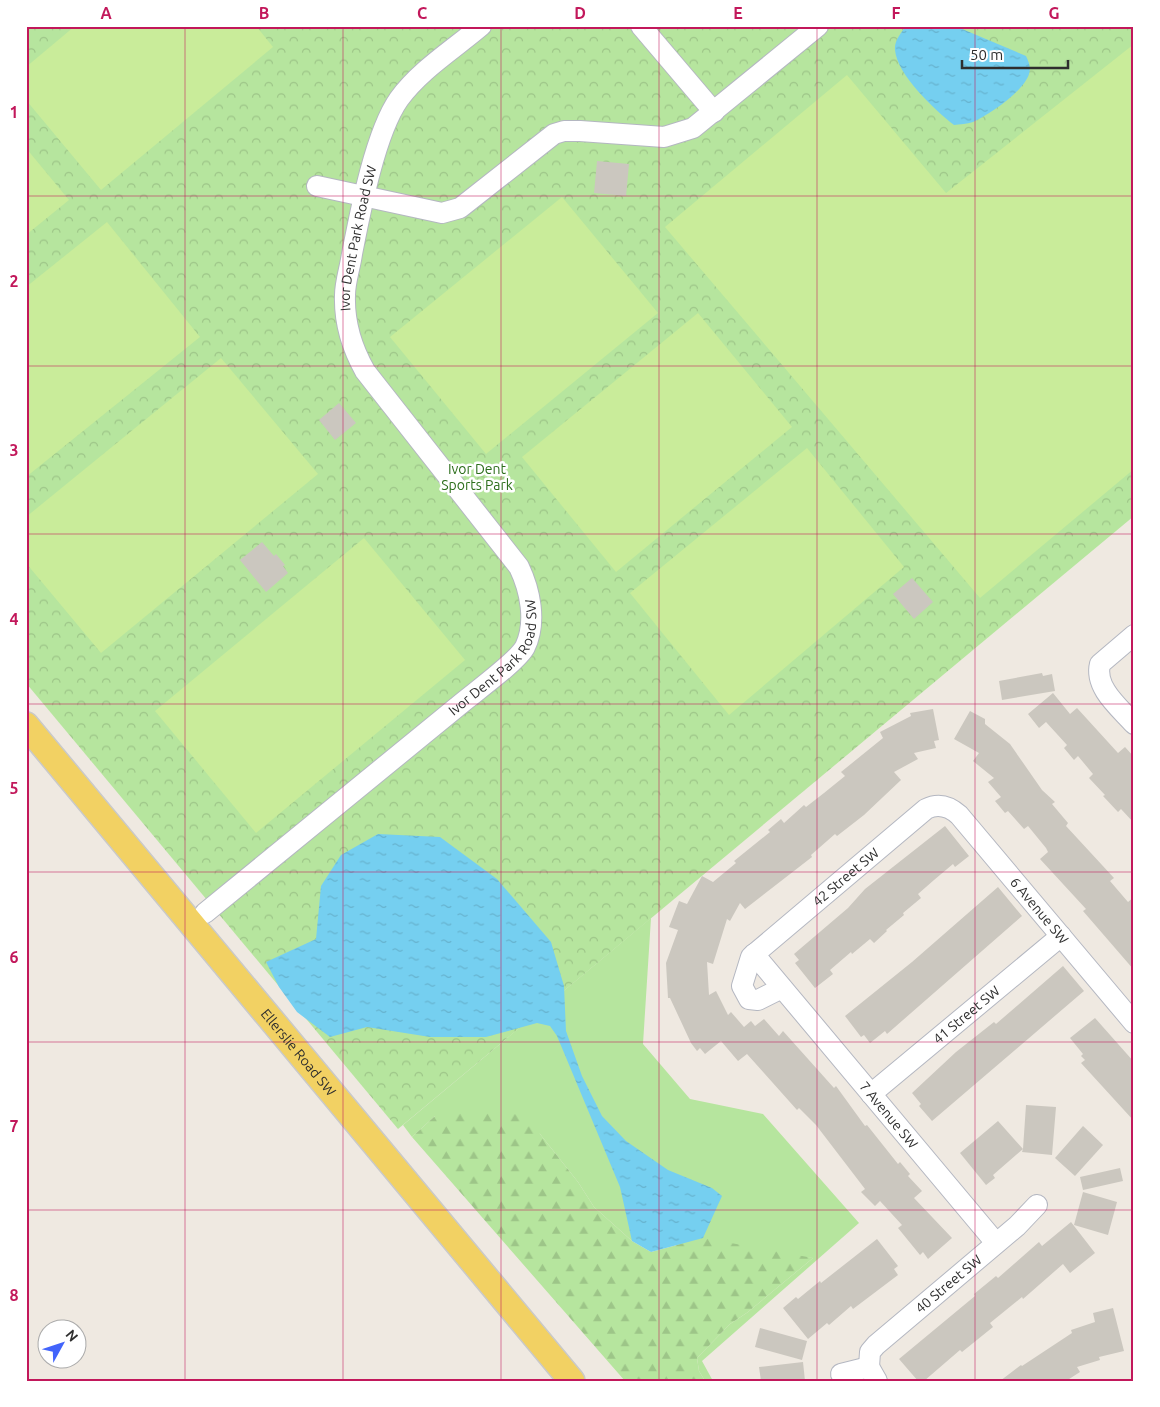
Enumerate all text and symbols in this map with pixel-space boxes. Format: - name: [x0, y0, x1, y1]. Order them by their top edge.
- text: A: [100, 4, 112, 22]
- text: B: [259, 4, 269, 22]
- text: C: [417, 4, 427, 22]
- text: D: [574, 4, 586, 22]
- text: E: [733, 4, 743, 22]
- text: F: [892, 4, 901, 22]
- text: G: [1048, 4, 1060, 22]
- scale bar: [962, 38, 1069, 70]
- text: 50 m: [970, 46, 1003, 63]
- text: 1: [9, 103, 19, 121]
- street label: Ivor Dent Park Road SW: [337, 164, 379, 312]
- text: 2: [9, 272, 19, 290]
- text: 3: [9, 441, 19, 459]
- park label: Ivor Dent Sports Park: [441, 461, 513, 493]
- street label: Ivor Dent Park Road SW: [445, 598, 539, 719]
- text: 4: [9, 610, 19, 628]
- text: 5: [9, 779, 19, 797]
- street label: 42 Street SW: [809, 844, 882, 909]
- street label: 6 Avenue SW: [1007, 874, 1072, 947]
- text: 6: [9, 948, 19, 966]
- street label: 41 Street SW: [930, 982, 1003, 1047]
- street label: Ellerslie Road SW: [258, 1006, 339, 1099]
- street label: 7 Avenue SW: [856, 1079, 921, 1152]
- text: 7: [9, 1117, 19, 1135]
- street label: 40 Street SW: [912, 1251, 985, 1316]
- text: 8: [9, 1286, 19, 1304]
- north arrow: [38, 1320, 88, 1370]
- text: N: [62, 1326, 81, 1345]

